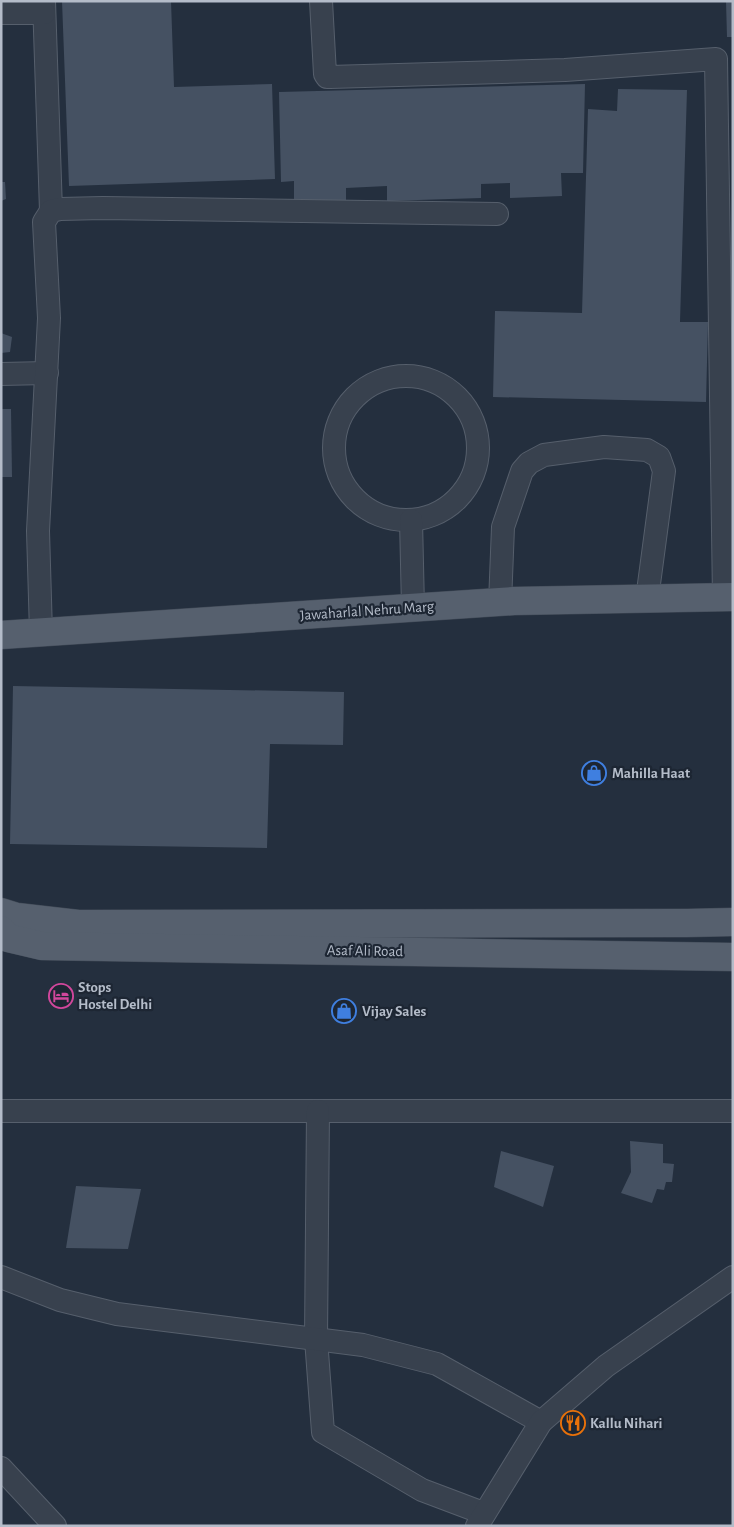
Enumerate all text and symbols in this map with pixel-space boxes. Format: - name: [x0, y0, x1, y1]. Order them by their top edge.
- street label: Jawaharlal Nehru Marg: [300, 599, 435, 623]
- shop icon: Mahilla Haat: [581, 760, 607, 786]
- place label: Mahilla Haat: [612, 766, 690, 781]
- street label: Asaf Ali Road: [327, 943, 404, 959]
- place label: Stops Hostel Delhi: [78, 980, 152, 1012]
- hotel icon: Stops Hostel Delhi: [48, 983, 74, 1009]
- shop icon: Vijay Sales: [331, 998, 357, 1024]
- place label: Vijay Sales: [362, 1004, 427, 1019]
- restaurant icon: Kallu Nihari: [560, 1410, 586, 1436]
- place label: Kallu Nihari: [590, 1416, 662, 1431]

